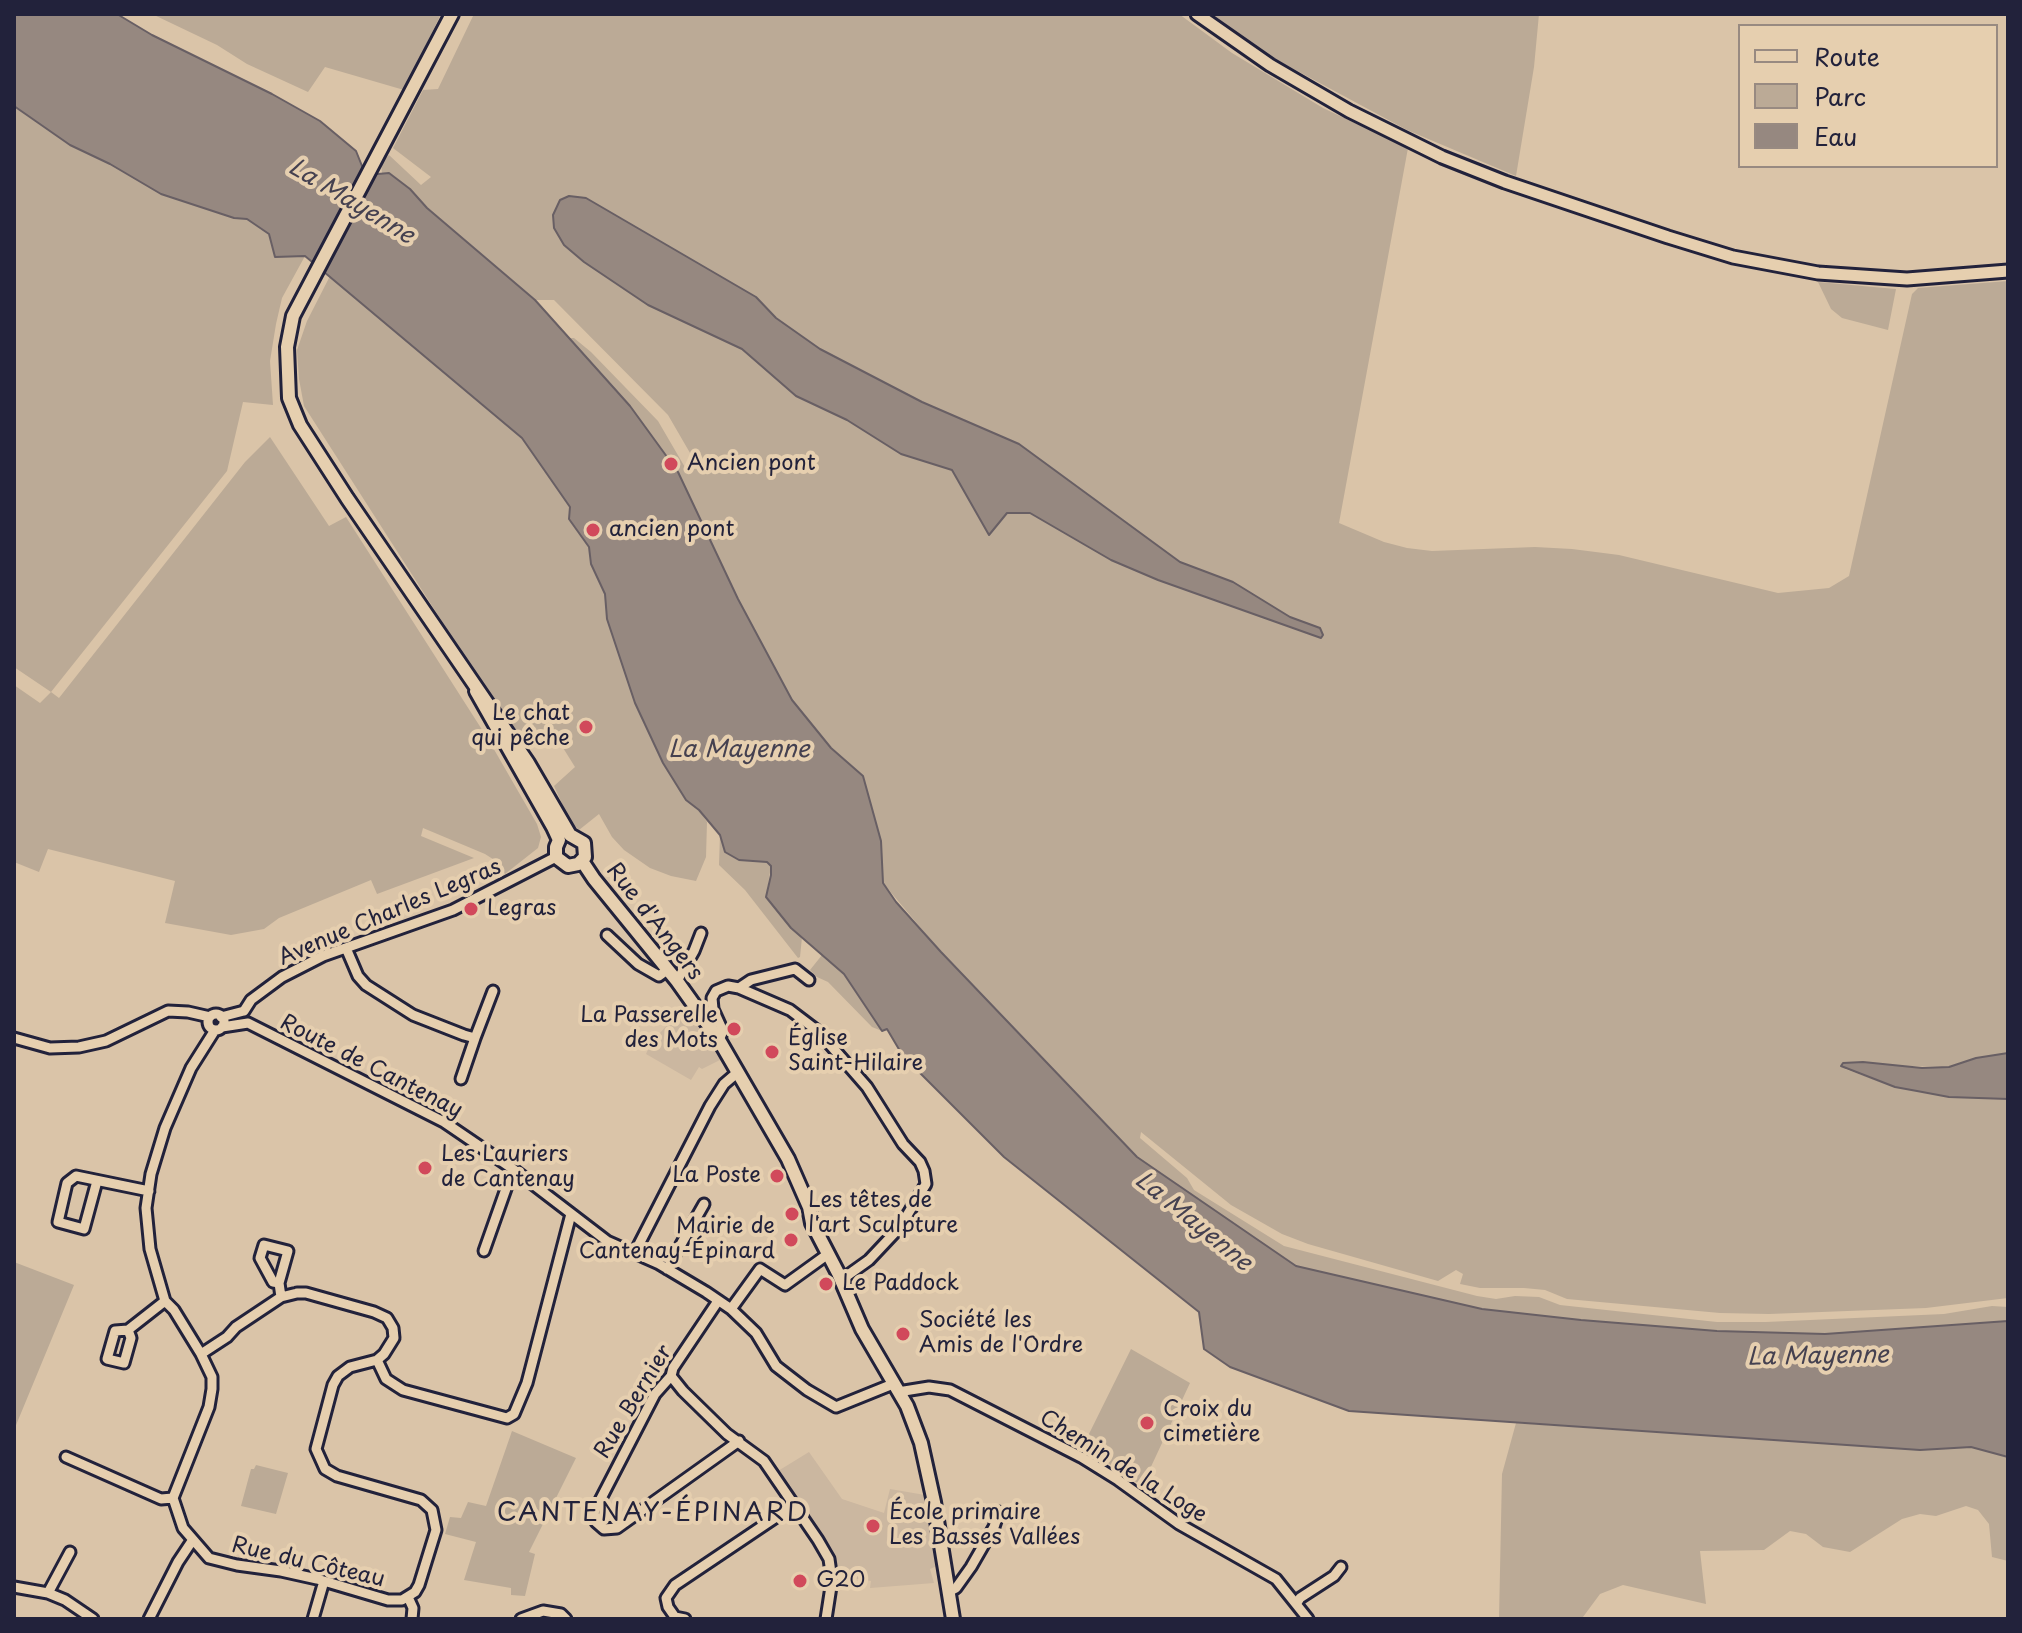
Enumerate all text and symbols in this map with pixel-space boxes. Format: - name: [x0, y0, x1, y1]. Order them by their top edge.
- legend: [1738, 24, 1998, 168]
- text: Route: [1814, 38, 1880, 74]
- text: Parc: [1814, 78, 1866, 114]
- text: Eau: [1814, 118, 1857, 154]
- water label: La Mayenne: [283, 153, 419, 251]
- place label: Ancien pont: [687, 451, 816, 477]
- marker: Ancien pont: [662, 455, 680, 473]
- place label: ancien pont: [609, 517, 735, 543]
- marker: ancien pont: [584, 521, 602, 539]
- place label: Le chat qui pêche: [471, 701, 570, 752]
- marker: Le chat qui pêche: [577, 718, 595, 736]
- water label: La Mayenne: [668, 736, 810, 764]
- street label: Avenue Charles Legras: [275, 854, 505, 972]
- street label: Rue d'Angers: [600, 858, 708, 986]
- place label: Legras: [487, 896, 556, 922]
- marker: Legras: [462, 900, 480, 918]
- place label: La Passerelle des Mots: [580, 1003, 718, 1054]
- street label: Route de Cantenay: [275, 1010, 467, 1124]
- marker: La Passerelle des Mots: [725, 1020, 743, 1038]
- place label: Église Saint-Hilaire: [788, 1026, 923, 1078]
- marker: Église Saint-Hilaire: [763, 1043, 781, 1061]
- place label: Les Lauriers de Cantenay: [441, 1142, 575, 1194]
- marker: Les Lauriers de Cantenay: [416, 1159, 434, 1177]
- place label: La Poste: [672, 1163, 761, 1189]
- water label: La Mayenne: [1129, 1166, 1257, 1278]
- marker: La Poste: [768, 1167, 786, 1185]
- place label: Les têtes de l'art Sculpture: [808, 1188, 958, 1240]
- marker: Les têtes de l'art Sculpture: [783, 1205, 801, 1223]
- place label: Mairie de Cantenay-Épinard: [579, 1214, 775, 1266]
- marker: Mairie de Cantenay-Épinard: [782, 1231, 800, 1249]
- place label: Le Paddock: [842, 1271, 959, 1297]
- marker: Le Paddock: [817, 1275, 835, 1293]
- place label: Société les Amis de l'Ordre: [919, 1308, 1083, 1360]
- marker: Société les Amis de l'Ordre: [894, 1325, 912, 1343]
- street label: Rue Bernier: [590, 1340, 678, 1464]
- water label: La Mayenne: [1747, 1341, 1889, 1373]
- place label: Croix du cimetière: [1163, 1397, 1261, 1448]
- street label: Chemin de la Loge: [1035, 1405, 1211, 1529]
- marker: Croix du cimetière: [1138, 1414, 1156, 1432]
- district label: CANTENAY-ÉPINARD: [498, 1498, 808, 1530]
- place label: École primaire Les Basses Vallées: [889, 1500, 1080, 1552]
- marker: École primaire Les Basses Vallées: [864, 1517, 882, 1535]
- street label: Rue du Côteau: [229, 1533, 387, 1593]
- place label: G20: [816, 1568, 865, 1594]
- marker: G20: [791, 1572, 809, 1590]

